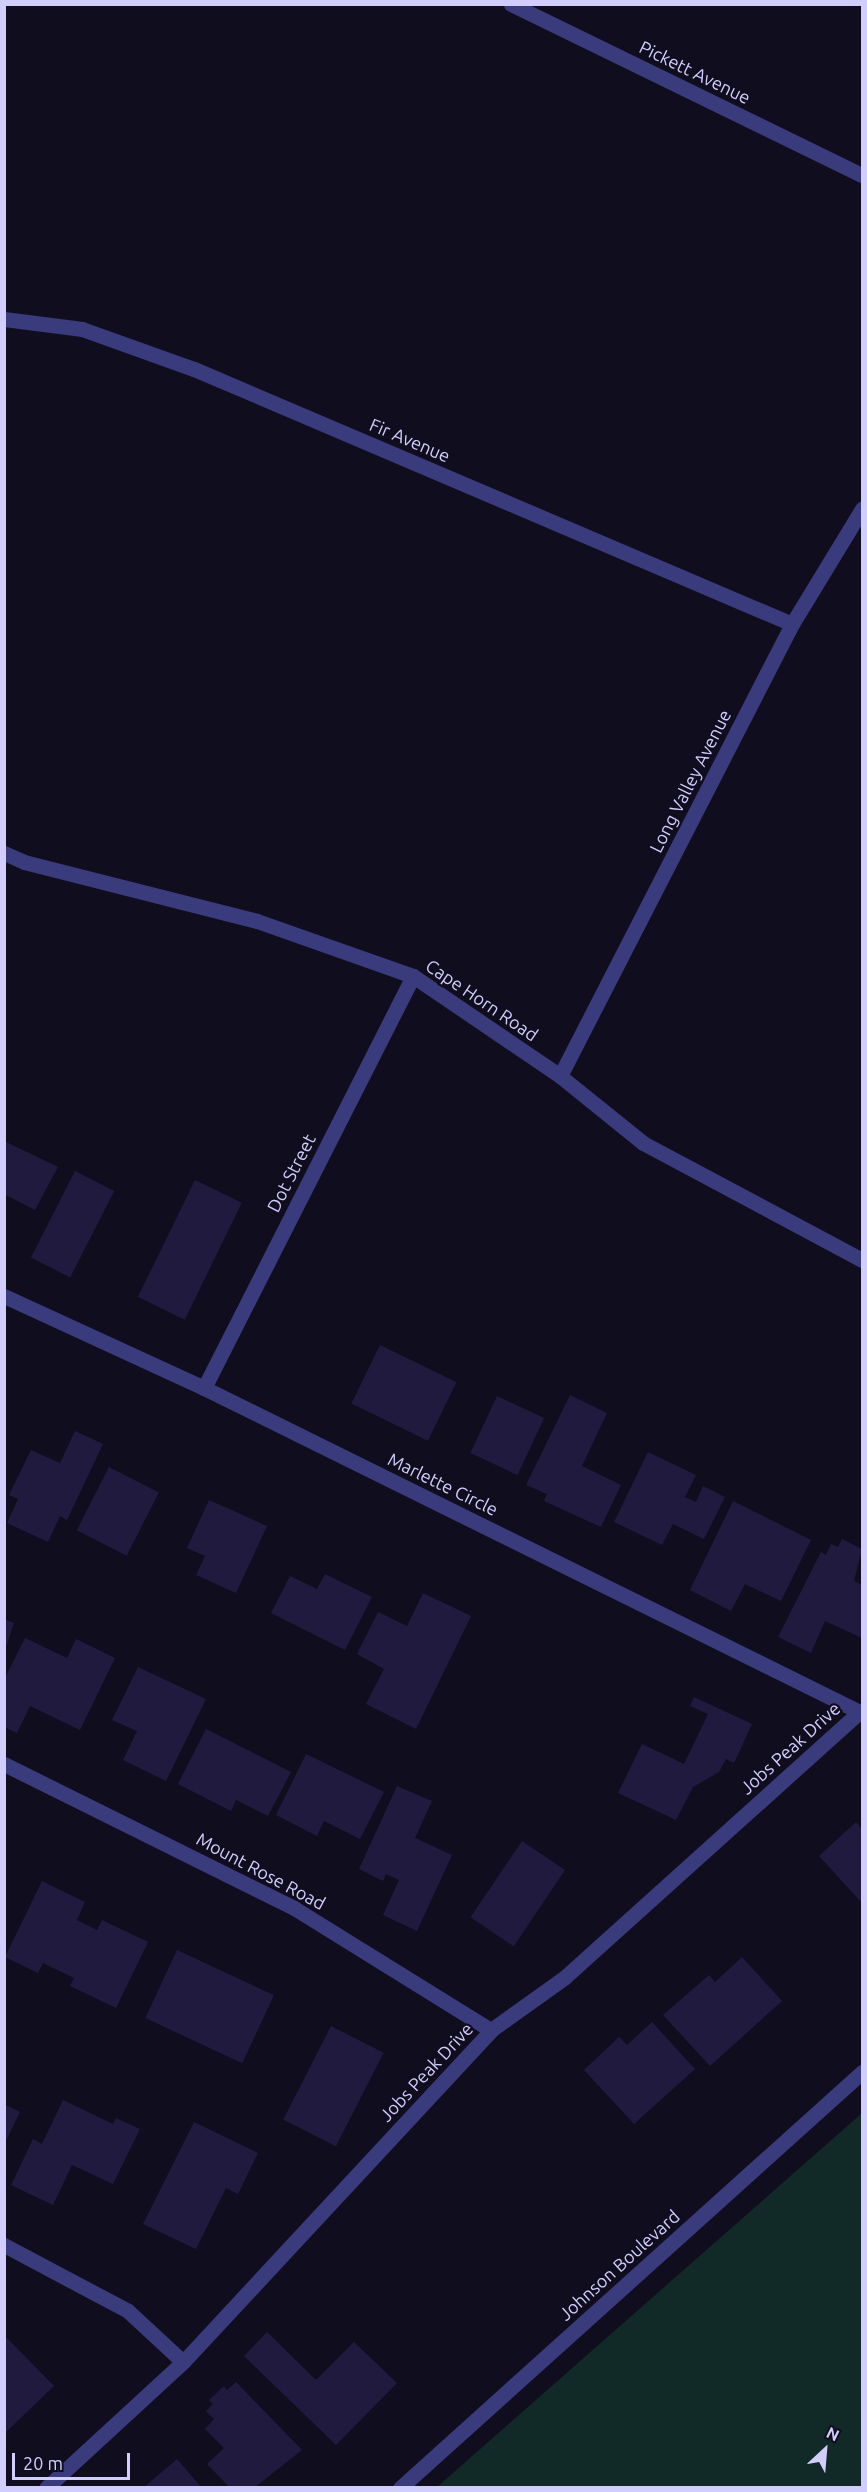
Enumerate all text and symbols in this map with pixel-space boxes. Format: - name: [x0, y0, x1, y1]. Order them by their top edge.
- street label: Pickett Avenue: [636, 36, 754, 108]
- street label: Fir Avenue: [366, 413, 454, 467]
- street label: Long Valley Avenue: [645, 706, 735, 856]
- street label: Cape Horn Road: [422, 955, 542, 1045]
- street label: Dot Street: [262, 1130, 320, 1216]
- street label: Marlette Circle: [384, 1448, 502, 1520]
- street label: Jobs Peak Drive: [736, 1697, 844, 1799]
- street label: Mount Rose Road: [193, 1828, 329, 1914]
- street label: Jobs Peak Drive: [375, 2018, 477, 2126]
- street label: Johnson Boulevard: [554, 2205, 684, 2325]
- north arrow: [795, 2420, 855, 2480]
- text: N: [824, 2423, 842, 2445]
- scale bar: [15, 2441, 134, 2479]
- text: 20 m: [23, 2453, 63, 2473]

